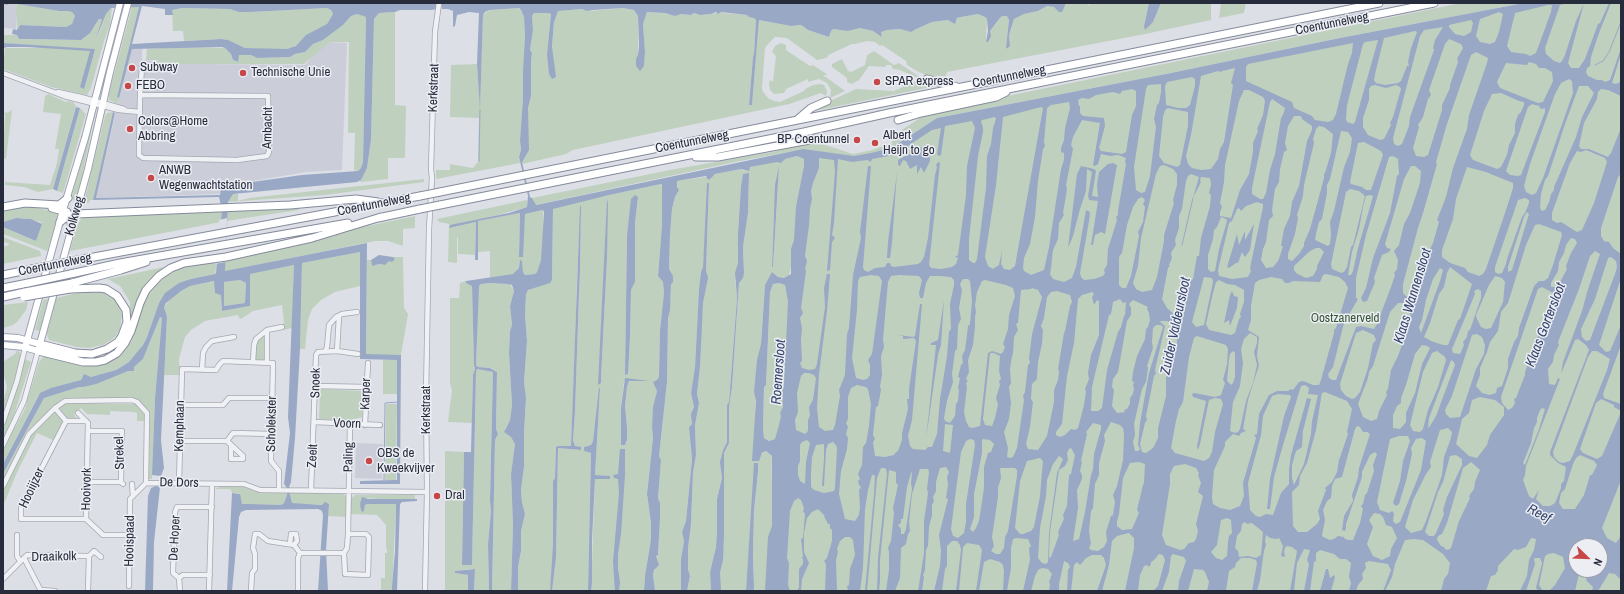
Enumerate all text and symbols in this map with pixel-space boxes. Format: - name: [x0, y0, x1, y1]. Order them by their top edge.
- street label: Coentunnelweg: [1294, 9, 1370, 39]
- place label: Subway: [140, 60, 178, 76]
- street label: Coentunnelweg: [971, 62, 1047, 92]
- marker: Subway: [127, 63, 137, 73]
- street label: Kerkstraat: [425, 63, 443, 113]
- place label: Technische Unie: [251, 65, 330, 81]
- marker: Technische Unie: [238, 68, 248, 78]
- place label: SPAR express: [885, 74, 954, 90]
- marker: SPAR express: [872, 77, 882, 87]
- place label: FEBO: [136, 78, 165, 94]
- marker: FEBO: [123, 81, 133, 91]
- street label: Ambacht: [260, 107, 276, 149]
- place label: Colors@Home Abbring: [138, 114, 208, 145]
- marker: Colors@Home Abbring: [125, 124, 135, 134]
- street label: Coentunnelweg: [654, 127, 730, 157]
- place label: Albert Heijn to go: [883, 128, 935, 159]
- place label: BP Coentunnel: [777, 132, 849, 148]
- marker: BP Coentunnel: [852, 135, 862, 145]
- marker: Albert Heijn to go: [870, 138, 880, 148]
- place label: ANWB Wegenwachtstation: [159, 163, 252, 194]
- marker: ANWB Wegenwachtstation: [146, 173, 156, 183]
- street label: Coentunnelweg: [336, 190, 412, 220]
- street label: Kolkweg: [62, 194, 88, 238]
- water label: Klaas Wannensloot: [1391, 246, 1435, 346]
- street label: Coentunnelweg: [17, 250, 93, 280]
- water label: Zuider Valdeursloot: [1157, 276, 1195, 376]
- water label: Klaas Gortersloot: [1522, 281, 1570, 369]
- park label: Oostzanerveld: [1311, 311, 1379, 327]
- water label: Roemersloot: [768, 339, 790, 405]
- street label: Snoek: [308, 368, 324, 398]
- street label: Karper: [358, 378, 374, 410]
- street label: Kerkstraat: [419, 386, 435, 434]
- street label: Scholekster: [264, 396, 280, 452]
- street label: Kemphaan: [172, 400, 188, 452]
- street label: Voorn: [333, 416, 361, 432]
- street label: Strekel: [112, 436, 128, 470]
- street label: Paling: [341, 442, 357, 472]
- street label: Zeelt: [305, 444, 321, 468]
- place label: OBS de Kweekvijver: [377, 446, 434, 477]
- marker: OBS de Kweekvijver: [364, 456, 374, 466]
- street label: Hooiijzer: [16, 465, 48, 511]
- street label: Hooivork: [79, 468, 95, 510]
- street label: De Dors: [159, 475, 199, 491]
- place label: Dral: [445, 488, 465, 504]
- marker: Dral: [432, 491, 442, 501]
- water label: Reef: [1524, 501, 1554, 527]
- street label: Hooispaad: [122, 515, 138, 567]
- street label: De Hoper: [166, 515, 184, 561]
- north arrow: [1568, 538, 1608, 578]
- street label: Draaikolk: [31, 549, 77, 565]
- text: N: [1590, 557, 1606, 568]

